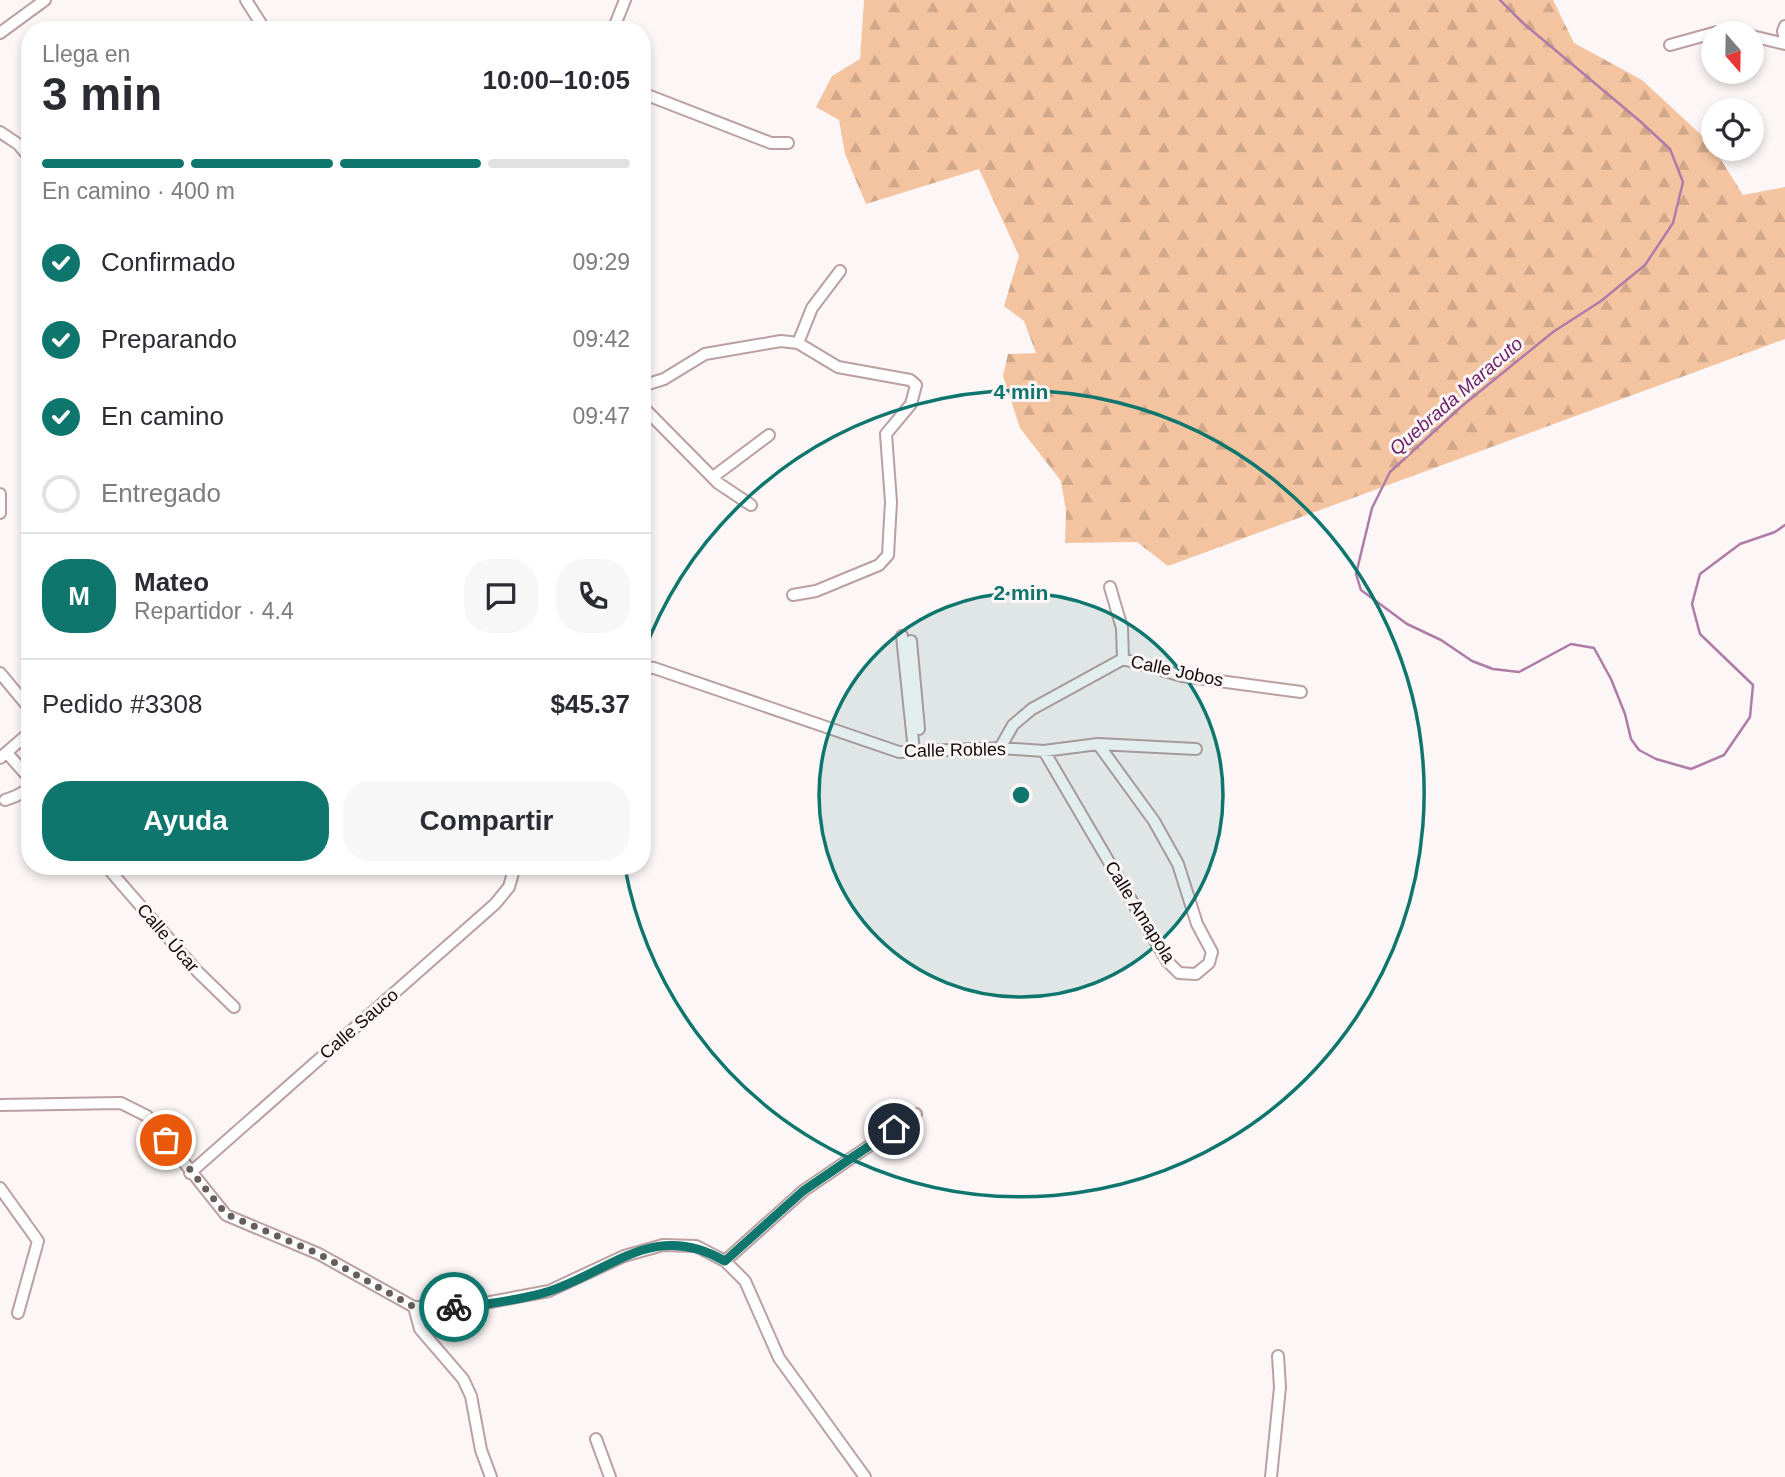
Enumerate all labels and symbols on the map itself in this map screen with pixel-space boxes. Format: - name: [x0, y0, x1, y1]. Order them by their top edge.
- north arrow: [1701, 21, 1764, 84]
- water label: Quebrada Maracuto: [1385, 333, 1527, 459]
- text: 4 min: [994, 380, 1048, 403]
- text: 2 min: [994, 581, 1048, 604]
- street label: Calle Jobos: [1129, 651, 1225, 691]
- street label: Calle Robles: [904, 739, 1006, 761]
- centre of rings: [1009, 783, 1033, 807]
- street label: Calle Amapola: [1101, 857, 1180, 967]
- street label: Calle Úcar: [133, 899, 204, 976]
- street label: Calle Sauco: [316, 985, 402, 1063]
- pin: [864, 1099, 924, 1159]
- pin: [136, 1110, 196, 1170]
- courier: [419, 1272, 489, 1342]

